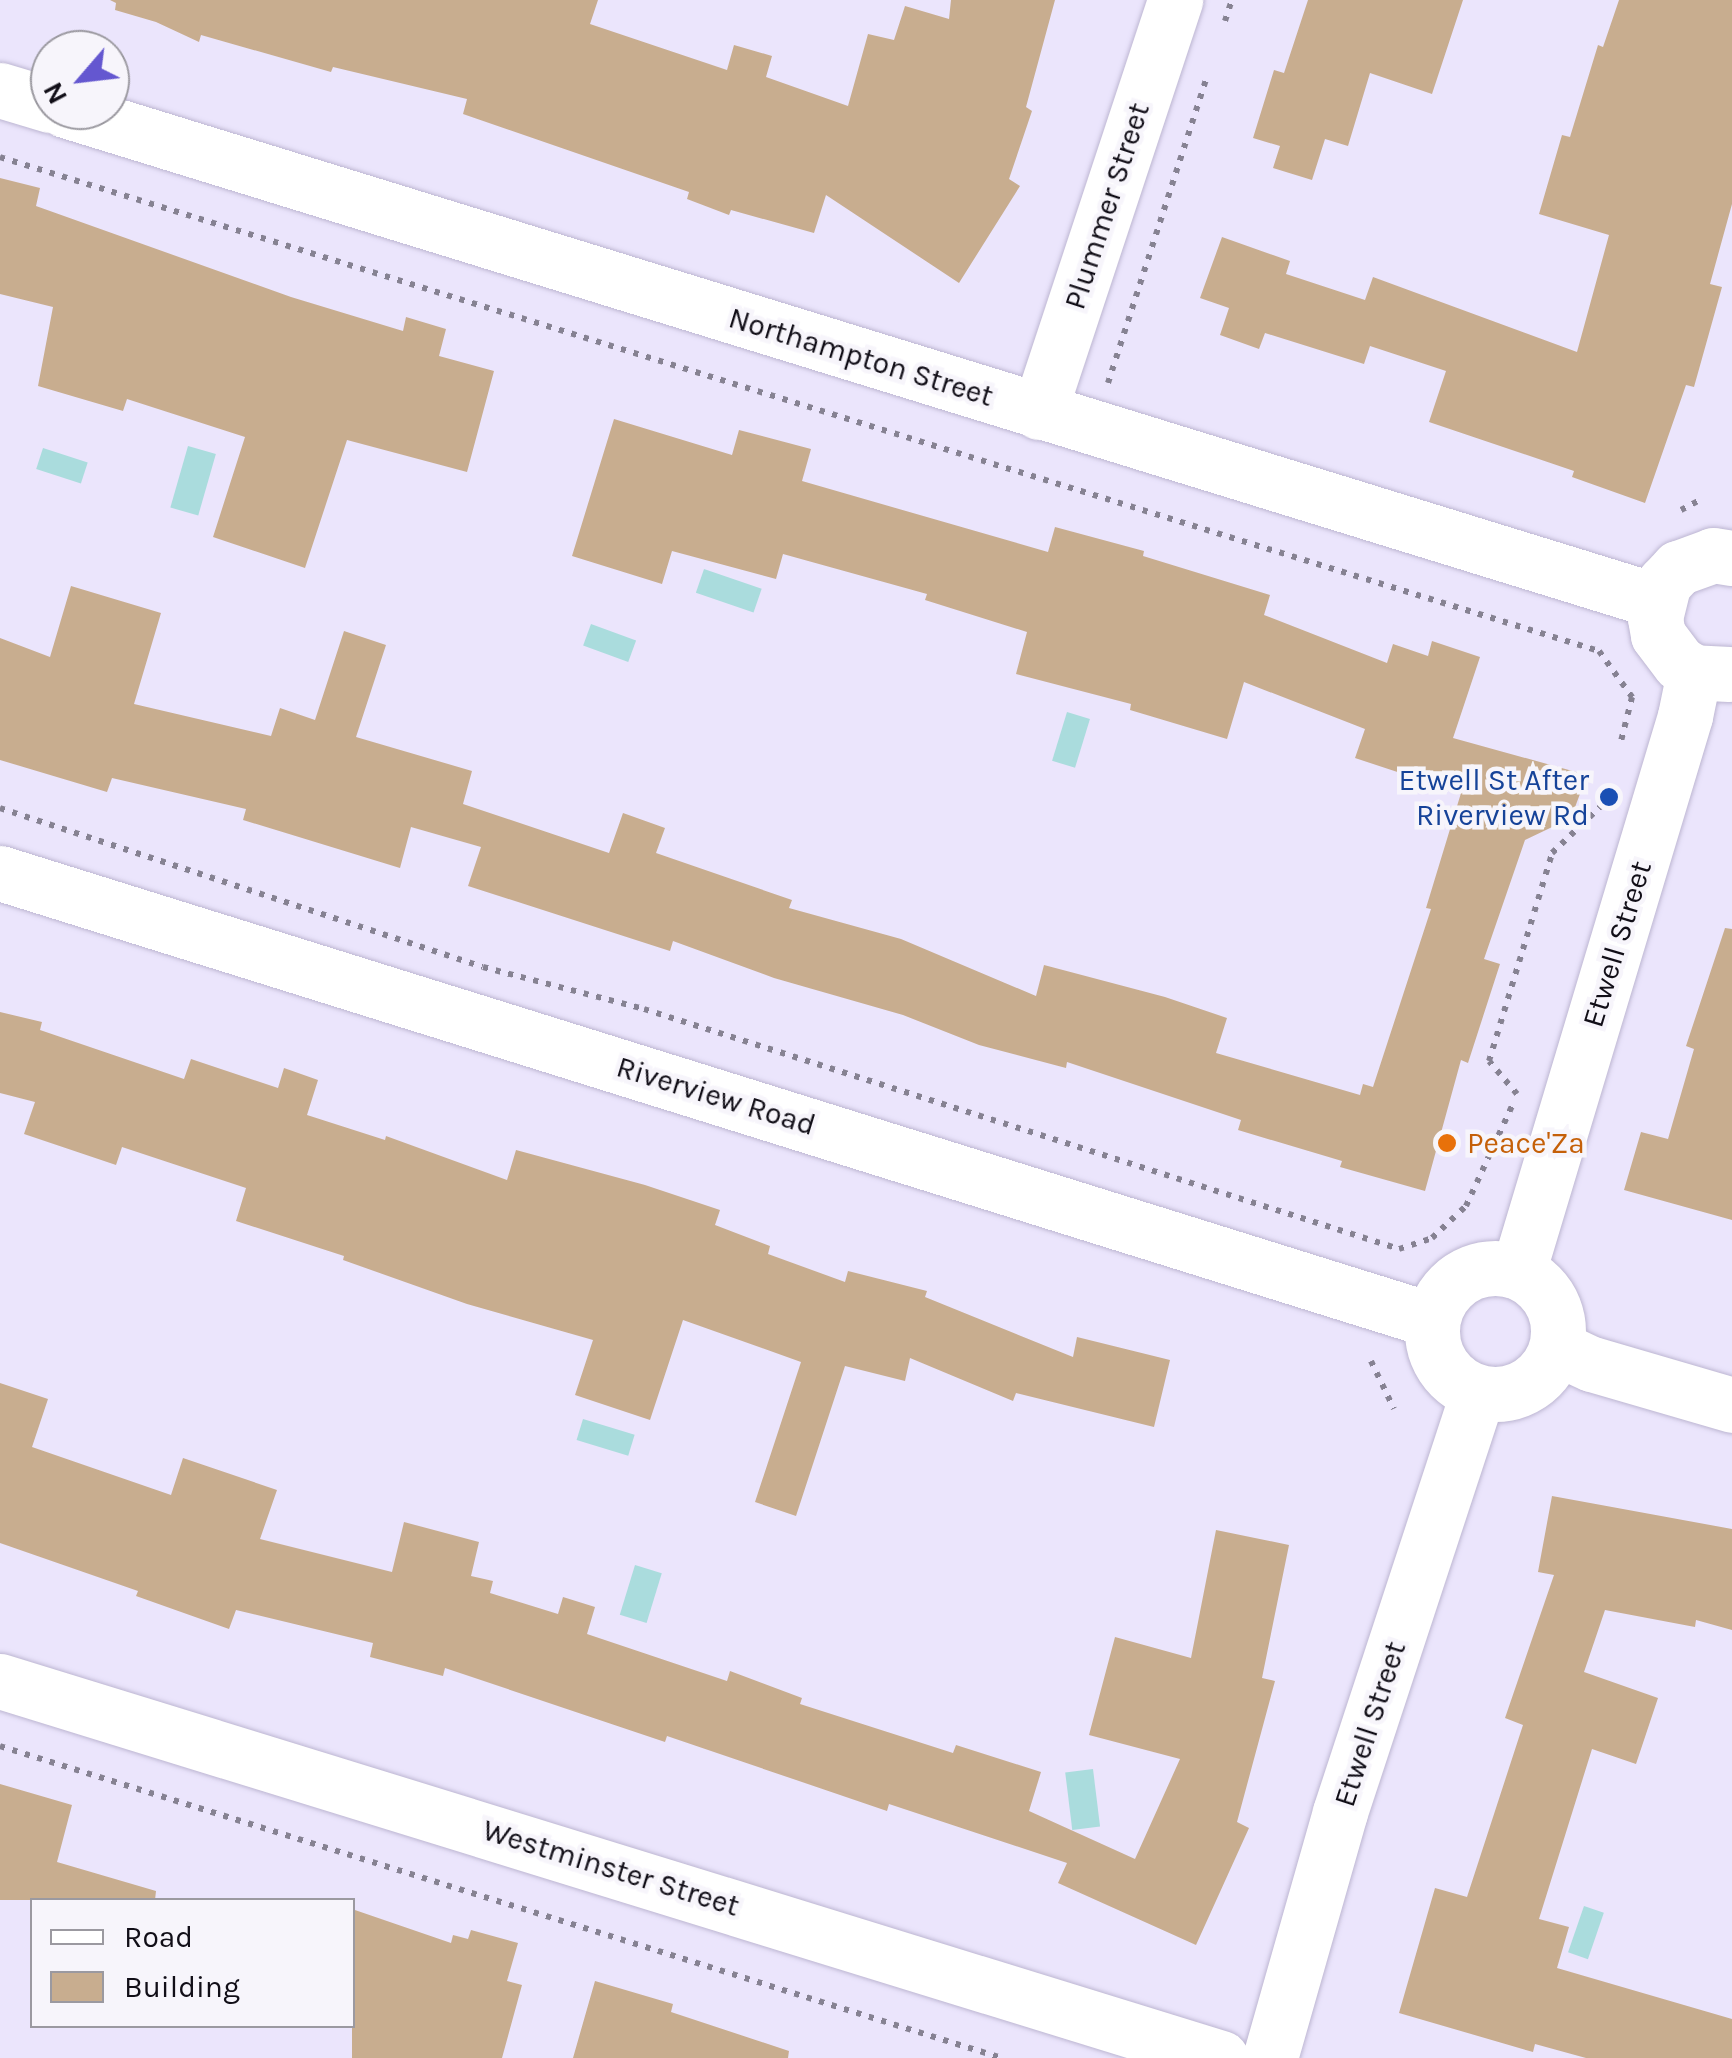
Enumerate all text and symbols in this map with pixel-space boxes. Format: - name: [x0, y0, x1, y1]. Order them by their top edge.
- north arrow: [30, 30, 130, 130]
- text: N: [36, 77, 74, 110]
- street label: Plummer Street: [1057, 98, 1157, 314]
- street label: Northampton Street: [724, 300, 998, 414]
- place label: Etwell St After Riverview Rd: [1399, 762, 1589, 832]
- marker: Etwell St After Riverview Rd: [1598, 786, 1620, 808]
- street label: Etwell Street: [1575, 857, 1659, 1031]
- street label: Riverview Road: [612, 1049, 820, 1143]
- place label: Peace'Za: [1467, 1125, 1585, 1161]
- marker: Peace'Za: [1436, 1132, 1458, 1154]
- street label: Etwell Street: [1326, 1637, 1414, 1811]
- street label: Westminster Street: [478, 1812, 744, 1924]
- legend: [30, 1898, 355, 2028]
- text: Road: [124, 1919, 193, 1955]
- text: Building: [124, 1969, 240, 2005]

